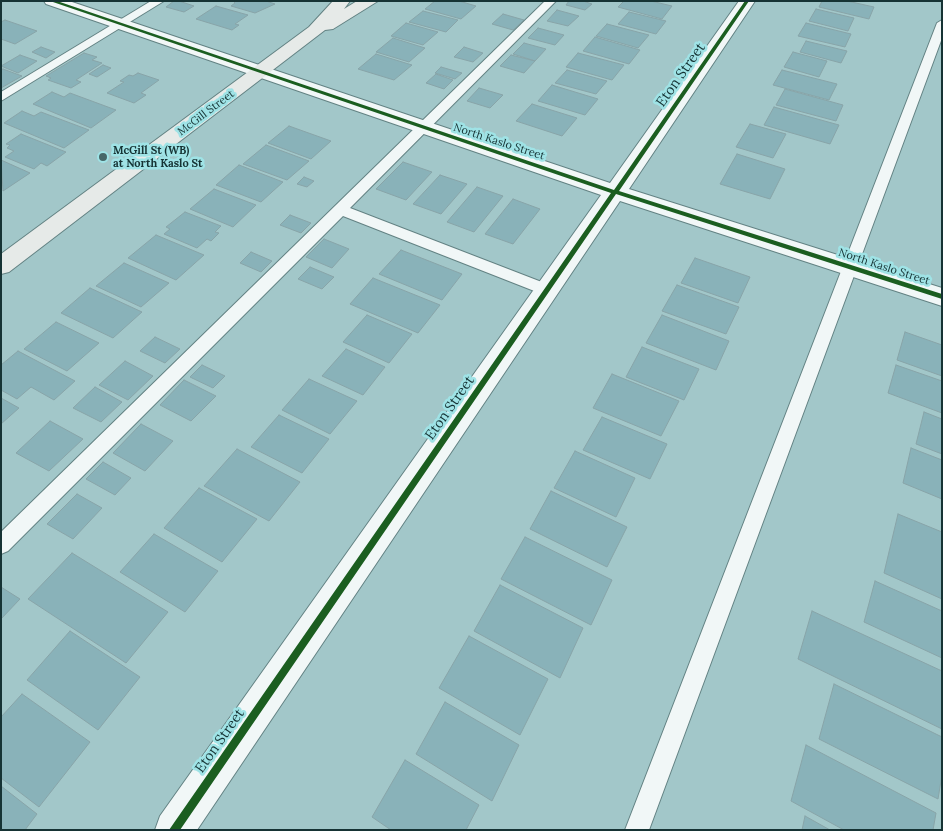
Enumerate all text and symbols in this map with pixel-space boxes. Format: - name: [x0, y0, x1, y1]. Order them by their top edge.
- street label: Eton Street: [653, 40, 709, 110]
- street label: McGill Street: [175, 87, 237, 139]
- street label: North Kaslo Street: [452, 121, 546, 163]
- place label: McGill St (WB) at North Kaslo St: [113, 144, 203, 170]
- marker: McGill St (WB) at North Kaslo St: [97, 151, 109, 163]
- street label: North Kaslo Street: [837, 246, 931, 288]
- street label: Eton Street: [422, 373, 478, 443]
- street label: Eton Street: [192, 706, 248, 776]

